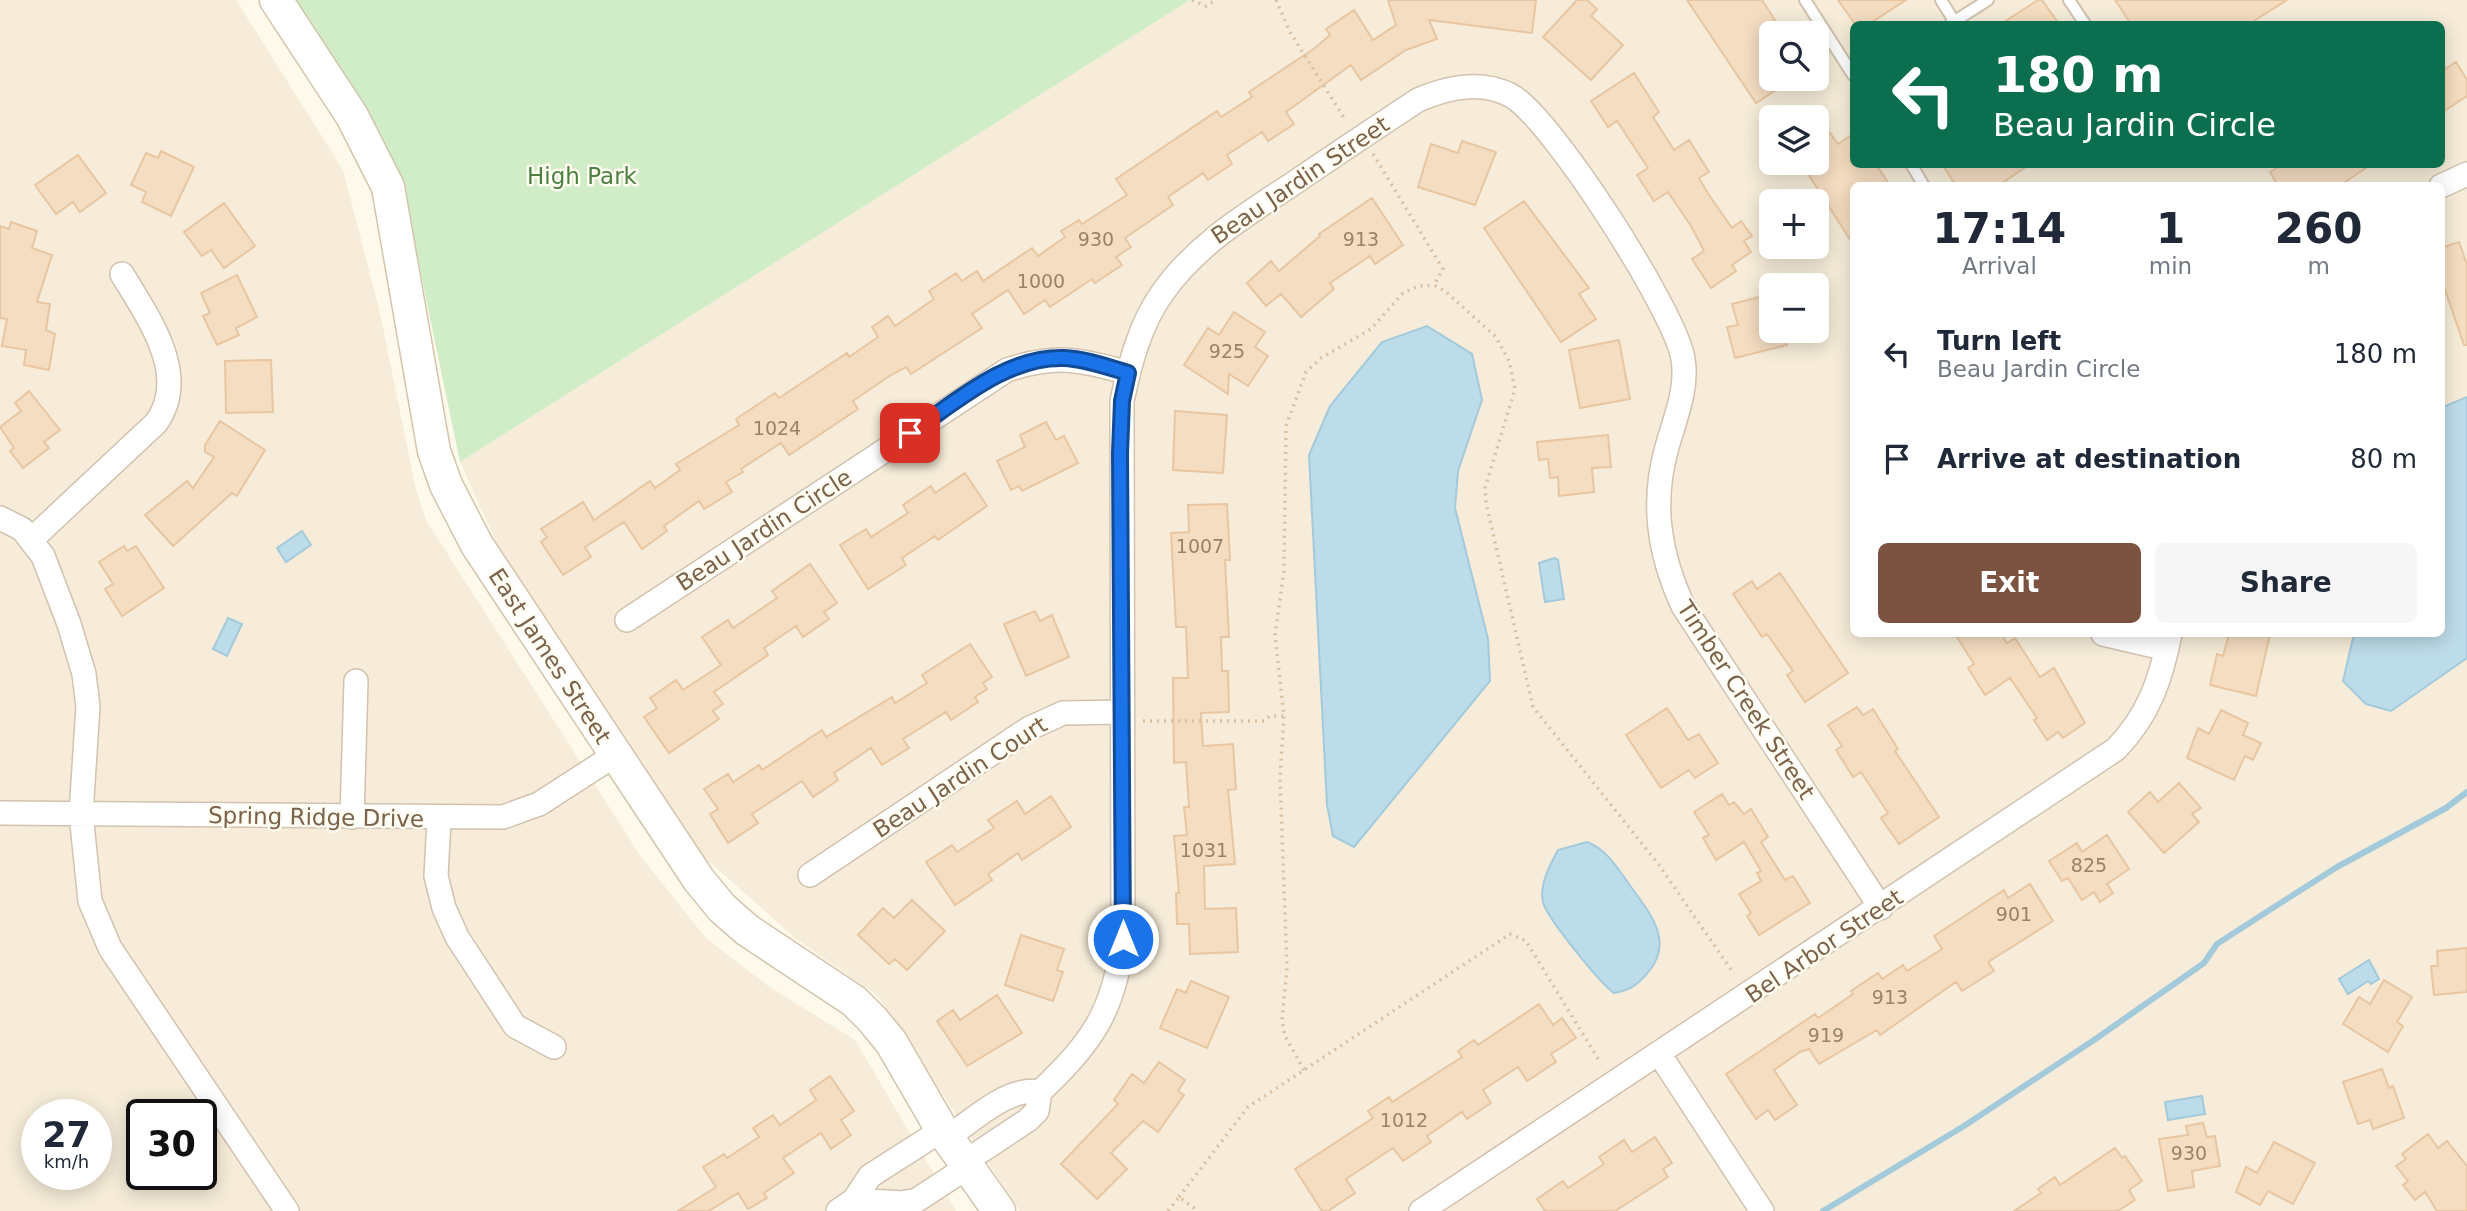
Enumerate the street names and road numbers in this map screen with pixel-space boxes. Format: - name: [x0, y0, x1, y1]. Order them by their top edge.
- street label: Beau Jardin Street: [1206, 111, 1394, 249]
- street label: Beau Jardin Circle: [672, 464, 856, 596]
- street label: East James Street: [484, 564, 616, 748]
- street label: Timber Creek Street: [1672, 595, 1820, 804]
- street label: Beau Jardin Court: [868, 711, 1052, 843]
- street label: Spring Ridge Drive: [208, 802, 424, 832]
- street label: Bel Arbor Street: [1740, 884, 1908, 1008]

